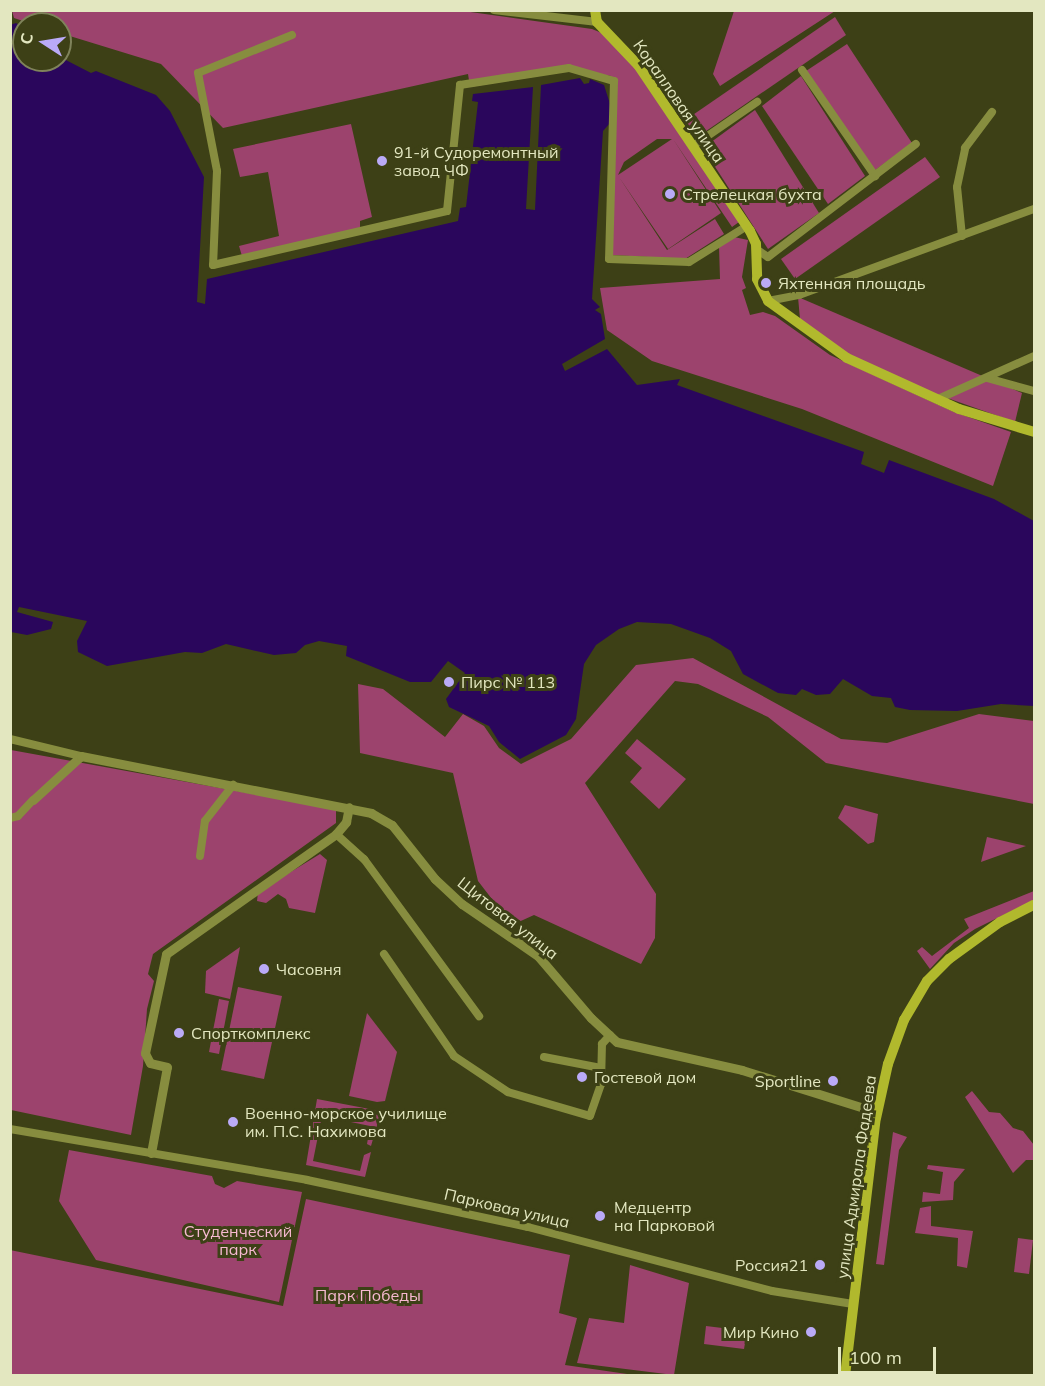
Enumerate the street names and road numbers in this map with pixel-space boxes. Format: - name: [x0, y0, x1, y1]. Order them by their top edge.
- street label: Коралловая улица: [629, 36, 729, 166]
- street label: Щитовая улица: [454, 873, 562, 963]
- street label: улица Адмирала Фадеева: [832, 1074, 880, 1280]
- street label: Парковая улица: [443, 1184, 571, 1232]

